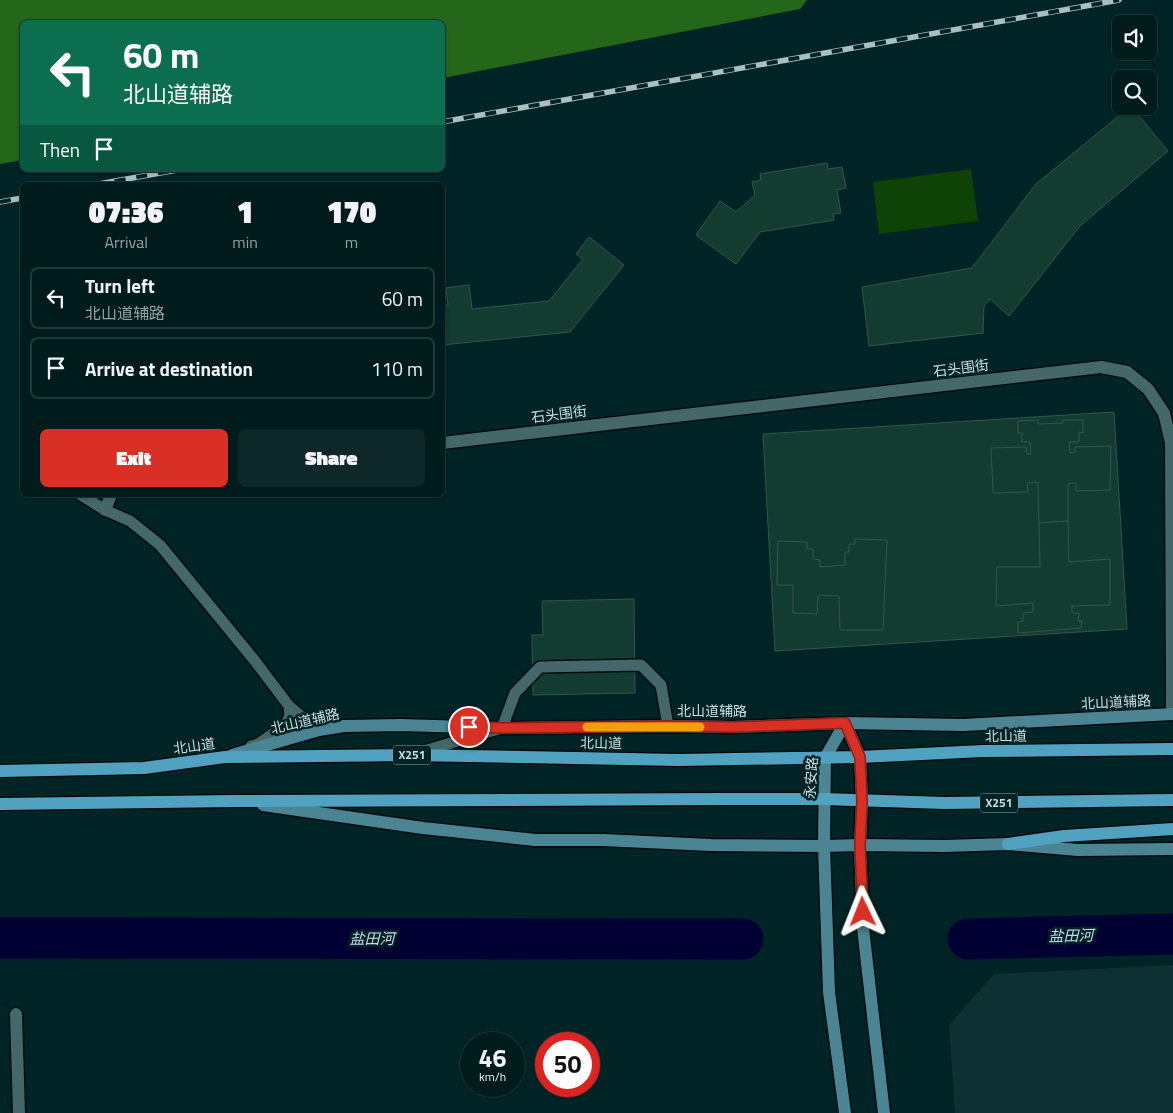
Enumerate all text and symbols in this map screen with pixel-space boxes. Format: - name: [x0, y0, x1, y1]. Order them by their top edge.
- map controls: [1112, 15, 1157, 115]
- button: sound: [1112, 15, 1157, 60]
- text: 60 m: [123, 28, 199, 82]
- icon: left: [40, 40, 105, 105]
- button: search: [1112, 70, 1157, 115]
- text: 北山道辅路: [123, 77, 233, 111]
- text: Then: [40, 135, 80, 164]
- icon: arrive: [90, 135, 118, 163]
- text: 07:36: [89, 189, 163, 235]
- text: 1: [237, 189, 253, 235]
- text: 170: [327, 189, 376, 235]
- text: Arrival: [104, 230, 148, 254]
- text: min: [232, 230, 258, 254]
- text: m: [345, 230, 358, 254]
- text: Turn left: [85, 271, 155, 300]
- icon: left: [42, 284, 70, 312]
- text: 60 m: [382, 284, 423, 313]
- text: 北山道辅路: [85, 301, 165, 325]
- icon: arrive: [42, 354, 70, 382]
- text: Arrive at destination: [85, 354, 253, 383]
- text: 110 m: [371, 354, 423, 383]
- street label: 石头围街: [932, 354, 990, 381]
- street label: 石头围街: [530, 400, 588, 427]
- button: Exit: [40, 429, 228, 487]
- button: Share: [238, 429, 425, 487]
- street label: 北山道辅路: [1080, 689, 1151, 714]
- street label: 北山道辅路: [677, 700, 747, 721]
- street label: 北山道辅路: [268, 702, 341, 739]
- pin: [448, 706, 490, 748]
- icon: arrive: [455, 713, 483, 741]
- street label: 北山道: [985, 725, 1027, 746]
- street label: 北山道: [172, 732, 216, 759]
- street label: 北山道: [580, 732, 622, 753]
- road number: X251: [393, 746, 431, 764]
- street label: 永安路: [799, 756, 822, 800]
- road number: X251: [980, 794, 1018, 812]
- position arrow: [836, 885, 888, 937]
- water label: 盐田河: [1048, 924, 1097, 947]
- water label: 盐田河: [349, 927, 397, 950]
- speed limit sign: 50: [535, 1032, 600, 1097]
- text: 46: [478, 1039, 507, 1077]
- text: km/h: [479, 1067, 506, 1086]

